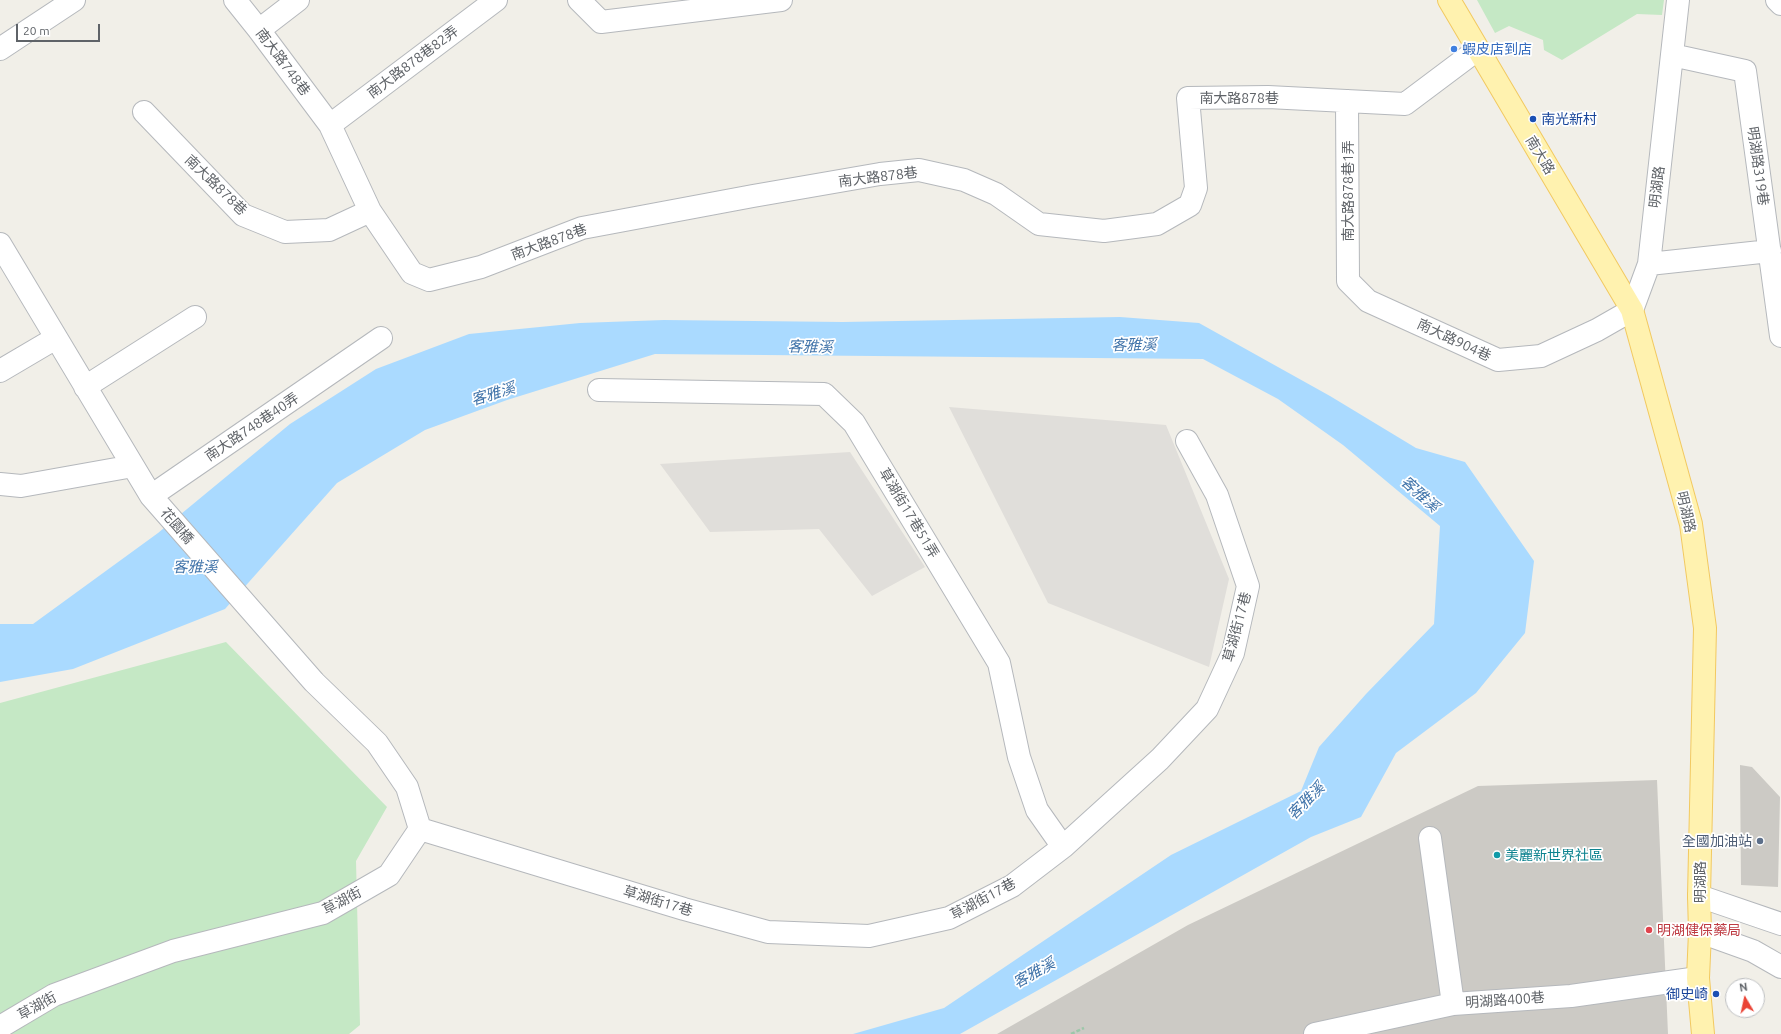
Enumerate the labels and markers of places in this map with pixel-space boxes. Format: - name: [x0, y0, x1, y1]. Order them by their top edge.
- place label: 蝦皮店到店: [1462, 41, 1532, 57]
- marker: 蝦皮店到店: [1449, 44, 1459, 54]
- place label: 南光新村: [1541, 111, 1597, 127]
- marker: 南光新村: [1528, 114, 1538, 124]
- place label: 全國加油站: [1682, 833, 1752, 849]
- marker: 全國加油站: [1755, 836, 1765, 846]
- place label: 美麗新世界社區: [1505, 847, 1603, 863]
- marker: 美麗新世界社區: [1492, 850, 1502, 860]
- place label: 明湖健保藥局: [1657, 922, 1741, 938]
- marker: 明湖健保藥局: [1644, 925, 1654, 935]
- place label: 御史崎: [1666, 986, 1708, 1002]
- marker: 御史崎: [1711, 989, 1721, 999]

